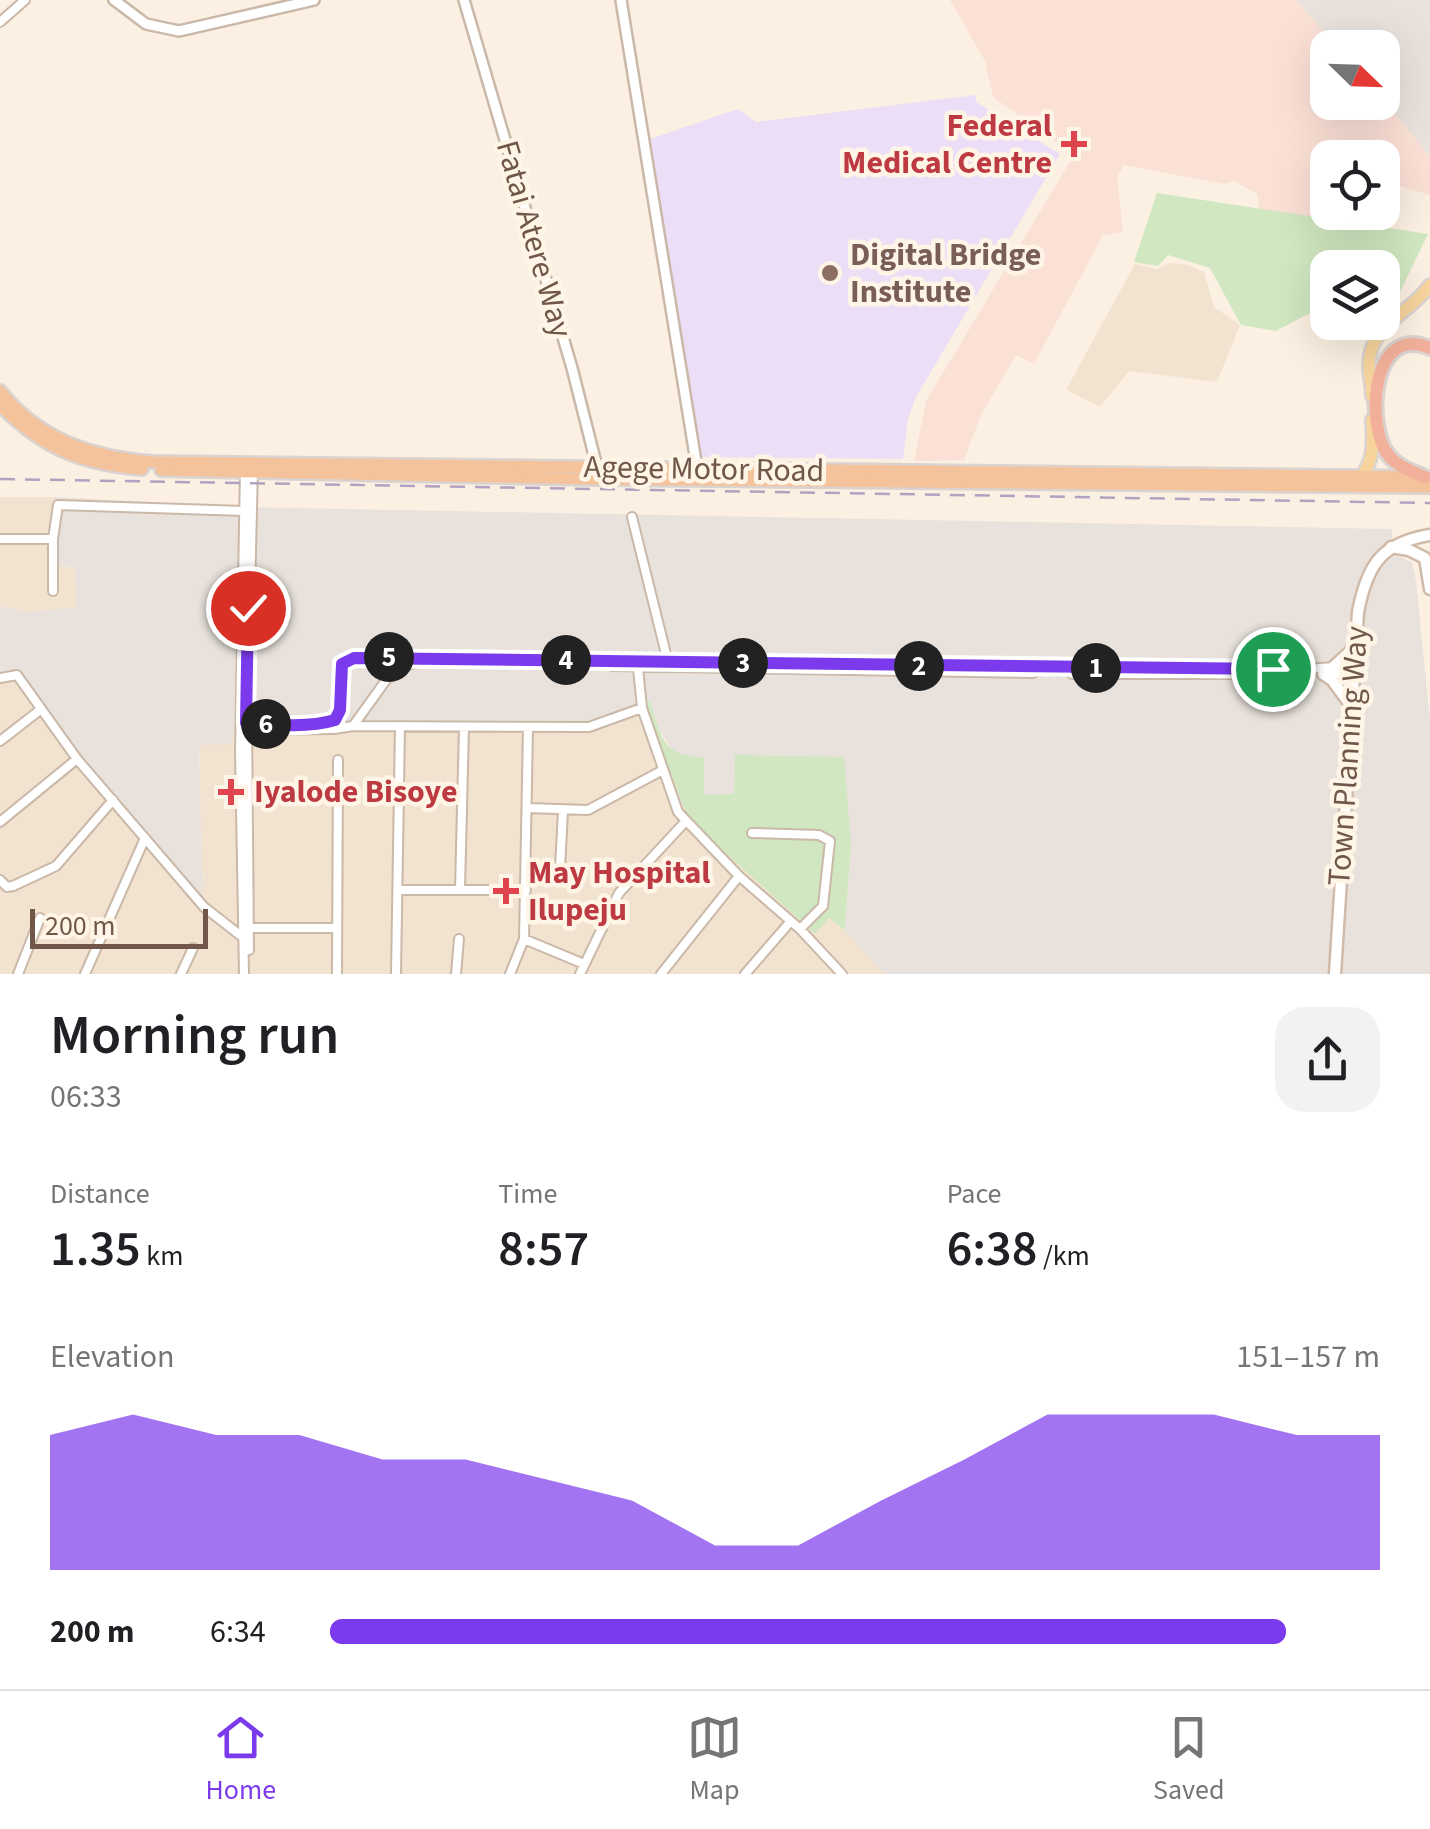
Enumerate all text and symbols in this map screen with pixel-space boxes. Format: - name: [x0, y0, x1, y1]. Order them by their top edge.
- north arrow: [1310, 30, 1400, 120]
- map controls: [1310, 30, 1400, 340]
- place label: Federal Medical Centre: [842, 103, 1052, 186]
- marker: Federal Medical Centre: [1061, 131, 1087, 157]
- street label: Fatai Atere Way: [484, 135, 584, 343]
- button: locate: [1310, 140, 1400, 230]
- place label: Digital Bridge Institute: [850, 232, 1041, 315]
- button: layers: [1310, 250, 1400, 340]
- marker: Digital Bridge Institute: [819, 262, 841, 284]
- street label: Agege Motor Road: [583, 444, 825, 494]
- pin: [206, 566, 291, 651]
- icon: check: [221, 581, 276, 636]
- street label: Town Planning Way: [1316, 625, 1380, 887]
- pin: [1231, 627, 1316, 712]
- pin: 5: [364, 632, 414, 682]
- pin: 4: [541, 635, 591, 685]
- text: 5: [382, 637, 396, 677]
- pin: 3: [718, 638, 768, 688]
- text: 4: [559, 640, 573, 680]
- pin: 2: [894, 641, 944, 691]
- icon: arrive: [1246, 642, 1301, 697]
- text: 3: [736, 643, 750, 683]
- pin: 1: [1071, 643, 1121, 693]
- text: 2: [912, 646, 926, 686]
- text: 1: [1089, 648, 1103, 688]
- pin: 6: [241, 699, 291, 749]
- text: 6: [259, 704, 273, 744]
- place label: Iyalode Bisoye: [254, 769, 458, 815]
- marker: Iyalode Bisoye: [218, 779, 244, 805]
- place label: May Hospital Ilupeju: [528, 850, 710, 933]
- marker: May Hospital Ilupeju: [493, 878, 519, 904]
- scale bar: [30, 904, 208, 948]
- text: 200 m: [45, 906, 116, 946]
- text: Morning run: [50, 997, 339, 1075]
- button: share: [1275, 1007, 1380, 1112]
- text: 06:33: [50, 1074, 122, 1120]
- text: Distance: [50, 1174, 150, 1214]
- text: Time: [498, 1174, 557, 1214]
- text: Pace: [947, 1174, 1002, 1214]
- text: 1.35: [50, 1214, 141, 1285]
- text: 8:57: [498, 1214, 589, 1285]
- text: 6:38: [947, 1214, 1037, 1285]
- text: km: [141, 1236, 183, 1276]
- text: /km: [1037, 1236, 1090, 1276]
- text: Elevation: [50, 1334, 175, 1380]
- text: 151–157 m: [1236, 1334, 1380, 1380]
- text: 200 m: [50, 1609, 135, 1655]
- text: 6:34: [210, 1609, 266, 1655]
- tab: Home: [205, 1710, 276, 1810]
- tab: Map: [687, 1710, 742, 1810]
- tab: Saved: [1153, 1710, 1224, 1810]

